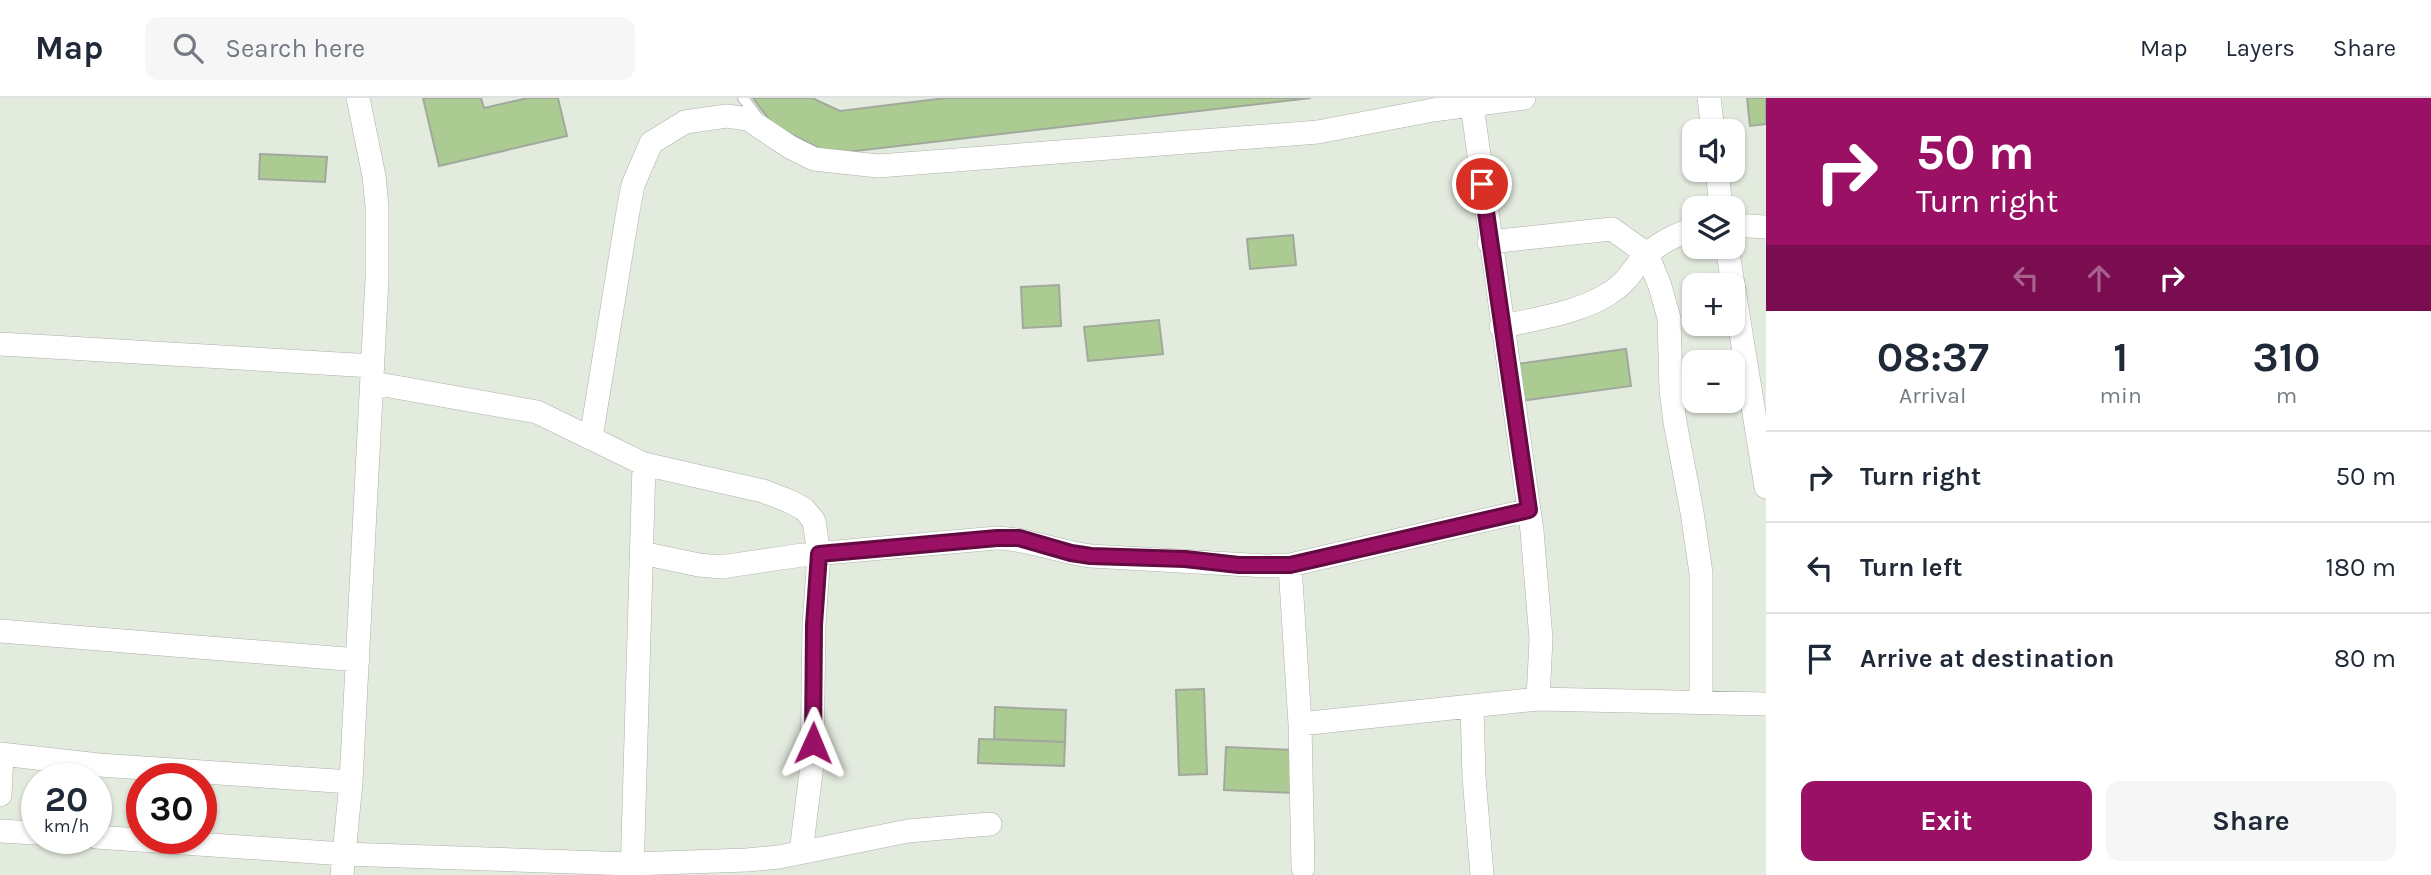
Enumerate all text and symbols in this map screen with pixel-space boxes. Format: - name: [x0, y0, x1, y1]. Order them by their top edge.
- search box: [145, 17, 635, 80]
- text: Map: [35, 29, 103, 67]
- icon: search: [169, 29, 207, 67]
- text: Search here: [225, 33, 365, 64]
- text: Map: [2140, 34, 2188, 62]
- text: Layers: [2226, 34, 2295, 62]
- text: Share: [2333, 34, 2396, 62]
- map controls: [1682, 119, 1745, 413]
- button: sound: [1682, 119, 1745, 182]
- text: 50 m: [1916, 124, 2034, 181]
- icon: right: [1801, 126, 1892, 217]
- pin: [1452, 154, 1512, 214]
- icon: arrive: [1463, 165, 1501, 203]
- text: Turn right: [1916, 183, 2058, 220]
- button: layers: [1682, 196, 1745, 259]
- icon: left: [2007, 259, 2045, 297]
- icon: ahead: [2080, 259, 2118, 297]
- icon: right: [2153, 259, 2191, 297]
- button: +: [1682, 273, 1745, 336]
- text: 08:37: [1877, 332, 1989, 382]
- text: 1: [2113, 332, 2128, 382]
- text: 310: [2253, 332, 2320, 382]
- button: −: [1682, 350, 1745, 413]
- text: Arrival: [1899, 382, 1966, 409]
- text: min: [2100, 382, 2142, 409]
- text: m: [2276, 382, 2297, 409]
- icon: right: [1801, 458, 1839, 496]
- text: Turn right: [1860, 461, 1981, 492]
- text: 50 m: [2335, 461, 2396, 492]
- icon: left: [1801, 549, 1839, 587]
- text: Turn left: [1860, 552, 1962, 583]
- text: 180 m: [2326, 552, 2396, 583]
- icon: arrive: [1801, 640, 1839, 678]
- text: Arrive at destination: [1860, 643, 2114, 674]
- text: 80 m: [2334, 643, 2396, 674]
- position arrow: [776, 706, 850, 780]
- speed limit sign: 30: [126, 763, 217, 854]
- text: 20: [45, 779, 88, 820]
- button: Exit: [1801, 781, 2092, 861]
- button: Share: [2106, 781, 2396, 861]
- text: km/h: [44, 815, 89, 837]

